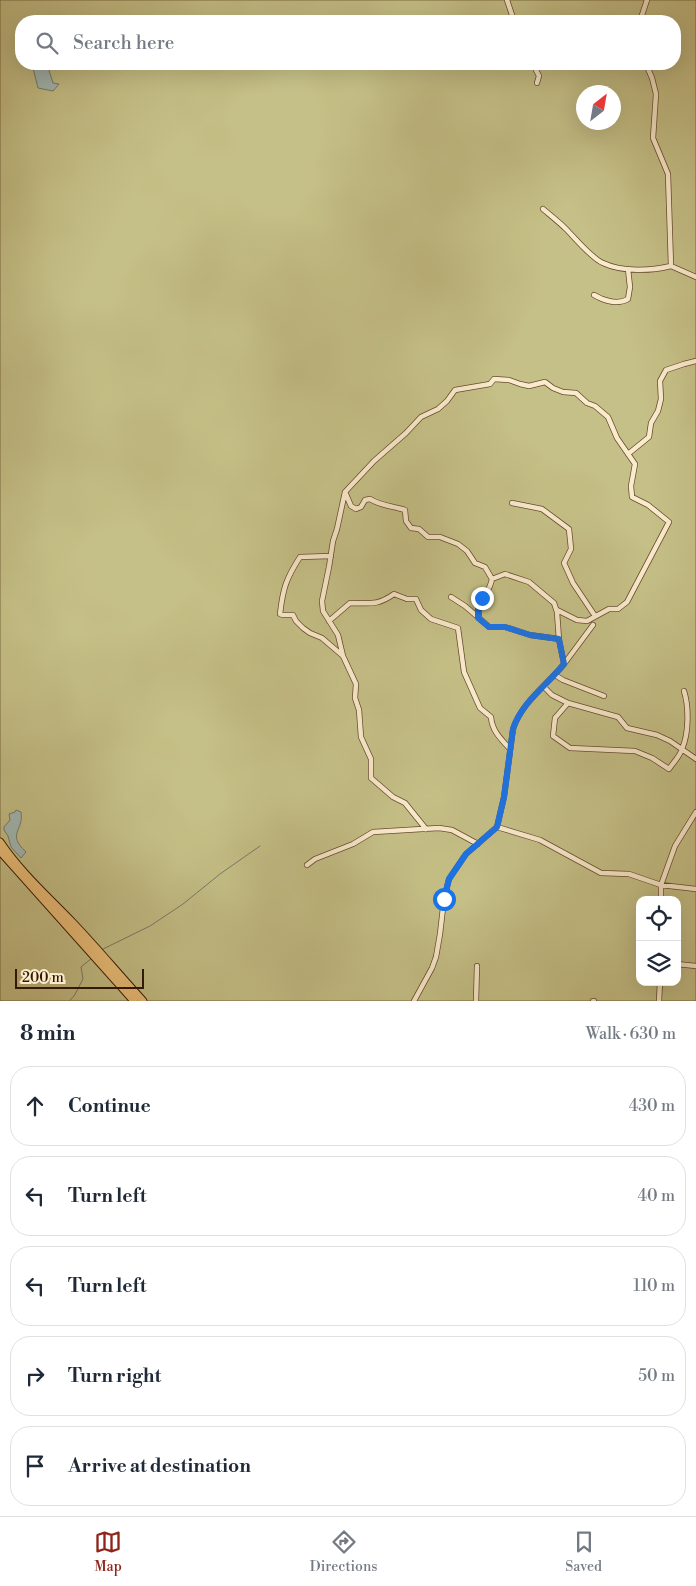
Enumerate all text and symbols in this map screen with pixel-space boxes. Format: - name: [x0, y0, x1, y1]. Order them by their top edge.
- search box: [15, 15, 681, 70]
- icon: search: [33, 29, 61, 57]
- text: Search here: [73, 31, 174, 55]
- north arrow: [576, 85, 621, 130]
- route end: [471, 587, 494, 610]
- route start: [433, 888, 456, 911]
- map controls: [636, 896, 681, 986]
- button: locate: [636, 896, 681, 941]
- button: layers: [636, 941, 681, 986]
- scale bar: [15, 966, 144, 989]
- text: 200 m: [22, 969, 64, 987]
- text: 8 min: [20, 1021, 75, 1047]
- text: Walk · 630 m: [586, 1024, 676, 1044]
- icon: ahead: [21, 1092, 49, 1120]
- text: Continue: [68, 1094, 151, 1118]
- text: 430 m: [629, 1096, 675, 1116]
- icon: left: [21, 1182, 49, 1210]
- text: Turn left: [68, 1184, 147, 1208]
- text: 40 m: [638, 1186, 675, 1206]
- icon: left: [21, 1272, 49, 1300]
- text: Turn left: [68, 1274, 147, 1298]
- text: 110 m: [633, 1276, 675, 1296]
- icon: right: [21, 1362, 49, 1390]
- text: Turn right: [68, 1364, 161, 1388]
- text: 50 m: [638, 1366, 675, 1386]
- icon: arrive: [21, 1452, 49, 1480]
- text: Arrive at destination: [68, 1454, 251, 1478]
- tab: Map: [94, 1528, 122, 1576]
- tab: Directions: [310, 1528, 377, 1576]
- tab: Saved: [565, 1528, 602, 1576]

